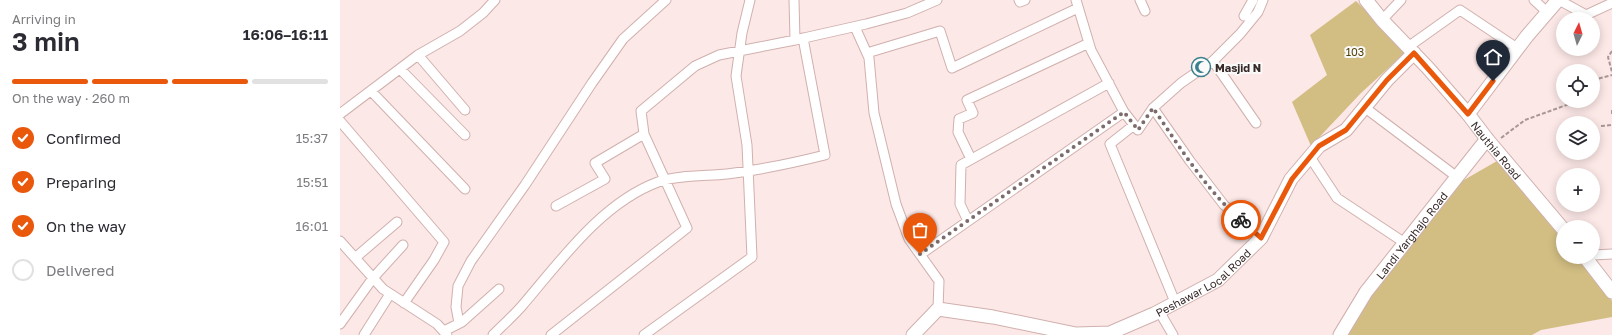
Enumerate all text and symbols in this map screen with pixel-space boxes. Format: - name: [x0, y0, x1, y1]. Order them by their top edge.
- text: Arriving in: [12, 11, 76, 27]
- north arrow: [1556, 12, 1600, 56]
- map controls: [1556, 12, 1600, 264]
- text: 16:06–16:11: [243, 25, 328, 43]
- text: 3 min: [12, 26, 80, 57]
- pin: [1476, 40, 1510, 81]
- park label: 103: [1346, 45, 1364, 58]
- icon: home: [1482, 46, 1504, 68]
- mosque icon: Masjid N: [1190, 56, 1212, 78]
- place label: Masjid N: [1215, 61, 1261, 74]
- button: locate: [1556, 64, 1600, 108]
- text: On the way · 260 m: [12, 90, 130, 106]
- button: layers: [1556, 116, 1600, 160]
- street label: Nauthia Road: [1469, 118, 1524, 182]
- icon: check: [12, 127, 34, 149]
- text: Confirmed: [46, 129, 121, 147]
- text: 15:37: [296, 130, 328, 146]
- button: +: [1556, 168, 1600, 212]
- icon: check: [12, 171, 34, 193]
- text: Preparing: [46, 173, 116, 191]
- text: 15:51: [296, 174, 328, 190]
- street label: Landi Yarghajo Road: [1373, 189, 1450, 281]
- courier: [1221, 200, 1261, 240]
- icon: bike: [1230, 209, 1252, 231]
- pin: [903, 213, 937, 254]
- icon: check: [12, 215, 34, 237]
- text: On the way: [46, 217, 126, 235]
- text: 16:01: [296, 218, 328, 234]
- icon: bag: [909, 219, 931, 241]
- button: −: [1556, 220, 1600, 264]
- street label: Peshawar Local Road: [1153, 246, 1253, 319]
- text: Delivered: [46, 261, 114, 279]

